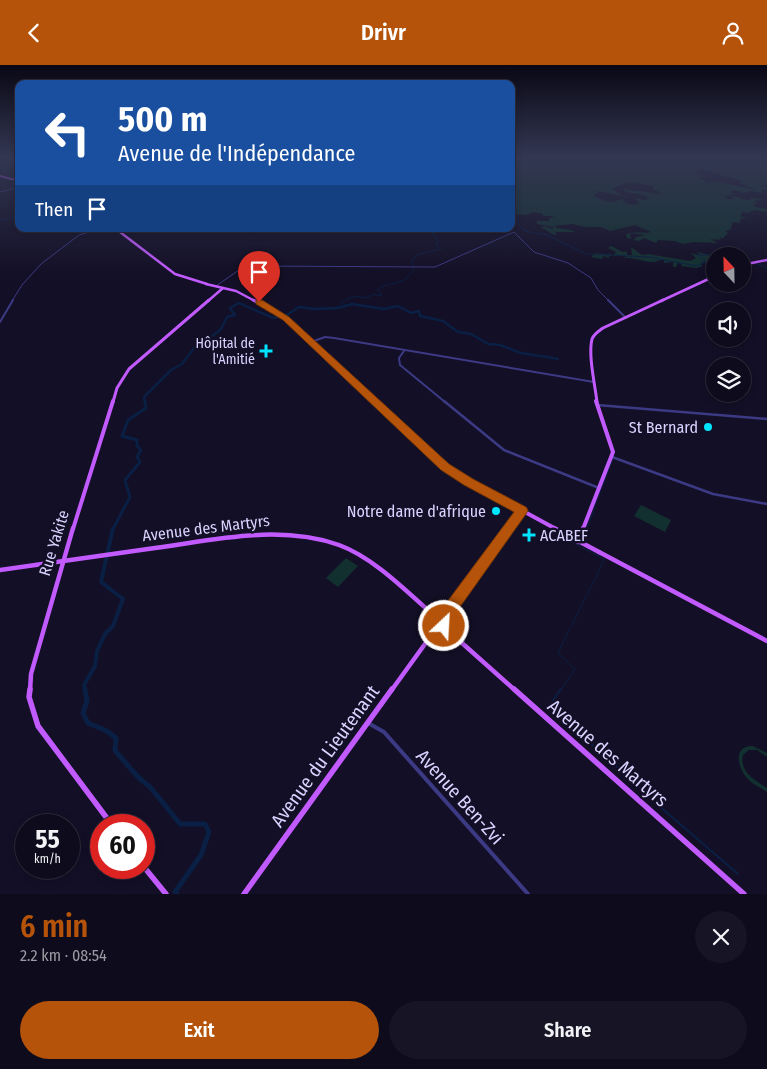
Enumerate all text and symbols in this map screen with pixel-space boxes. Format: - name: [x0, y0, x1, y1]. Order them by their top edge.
- icon: back: [20, 19, 48, 47]
- text: Drivr: [361, 19, 406, 46]
- icon: person: [719, 19, 747, 47]
- text: 500 m: [118, 98, 207, 140]
- icon: left: [35, 100, 100, 165]
- text: Avenue de l'Indépendance: [118, 140, 355, 167]
- icon: arrive: [83, 195, 111, 223]
- text: Then: [35, 198, 73, 221]
- north arrow: [706, 247, 751, 293]
- map controls: [706, 247, 751, 402]
- pin: [238, 251, 280, 302]
- icon: arrive: [245, 258, 273, 286]
- button: sound: [706, 302, 751, 347]
- place label: Hôpital de l'Amitié: [196, 335, 255, 368]
- marker: Hôpital de l'Amitié: [259, 344, 273, 358]
- button: layers: [706, 357, 751, 402]
- place label: St Bernard: [629, 418, 698, 437]
- marker: St Bernard: [702, 421, 714, 433]
- place label: Notre dame d'afrique: [347, 502, 486, 521]
- marker: Notre dame d'afrique: [490, 505, 502, 517]
- street label: Rue Yakite: [35, 508, 73, 578]
- street label: Avenue des Martyrs: [141, 511, 271, 545]
- place label: ACABEF: [540, 526, 588, 545]
- marker: ACABEF: [522, 528, 536, 542]
- position arrow: [417, 599, 469, 651]
- street label: Avenue du Lieutenant: [266, 680, 385, 831]
- street label: Avenue des Martyrs: [543, 694, 673, 812]
- street label: Avenue Ben-Zvi: [411, 745, 509, 849]
- speed limit sign: 60: [90, 814, 155, 879]
- text: 55: [35, 825, 60, 855]
- text: km/h: [34, 852, 61, 866]
- text: 6 min: [20, 909, 88, 945]
- button: close: [695, 911, 747, 963]
- text: 2.2 km · 08:54: [20, 946, 107, 965]
- button: Exit: [20, 1001, 379, 1059]
- button: Share: [389, 1001, 747, 1059]

